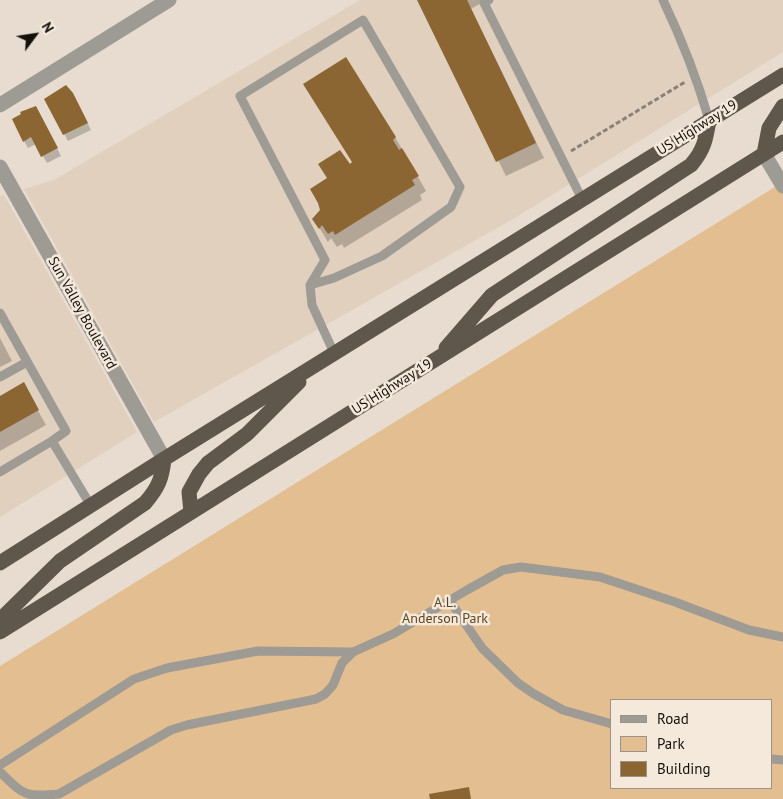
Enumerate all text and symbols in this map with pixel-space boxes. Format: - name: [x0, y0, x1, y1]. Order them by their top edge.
- north arrow: [10, 10, 60, 60]
- text: N: [38, 19, 58, 36]
- street label: US Highway 19: [654, 97, 740, 159]
- street label: Sun Valley Boulevard: [44, 254, 120, 372]
- street label: US Highway 19: [349, 356, 435, 418]
- park label: A.L. Anderson Park: [402, 595, 488, 628]
- legend: [610, 699, 773, 789]
- text: Road: [657, 709, 689, 728]
- text: Park: [657, 734, 685, 753]
- text: Building: [657, 759, 711, 778]

